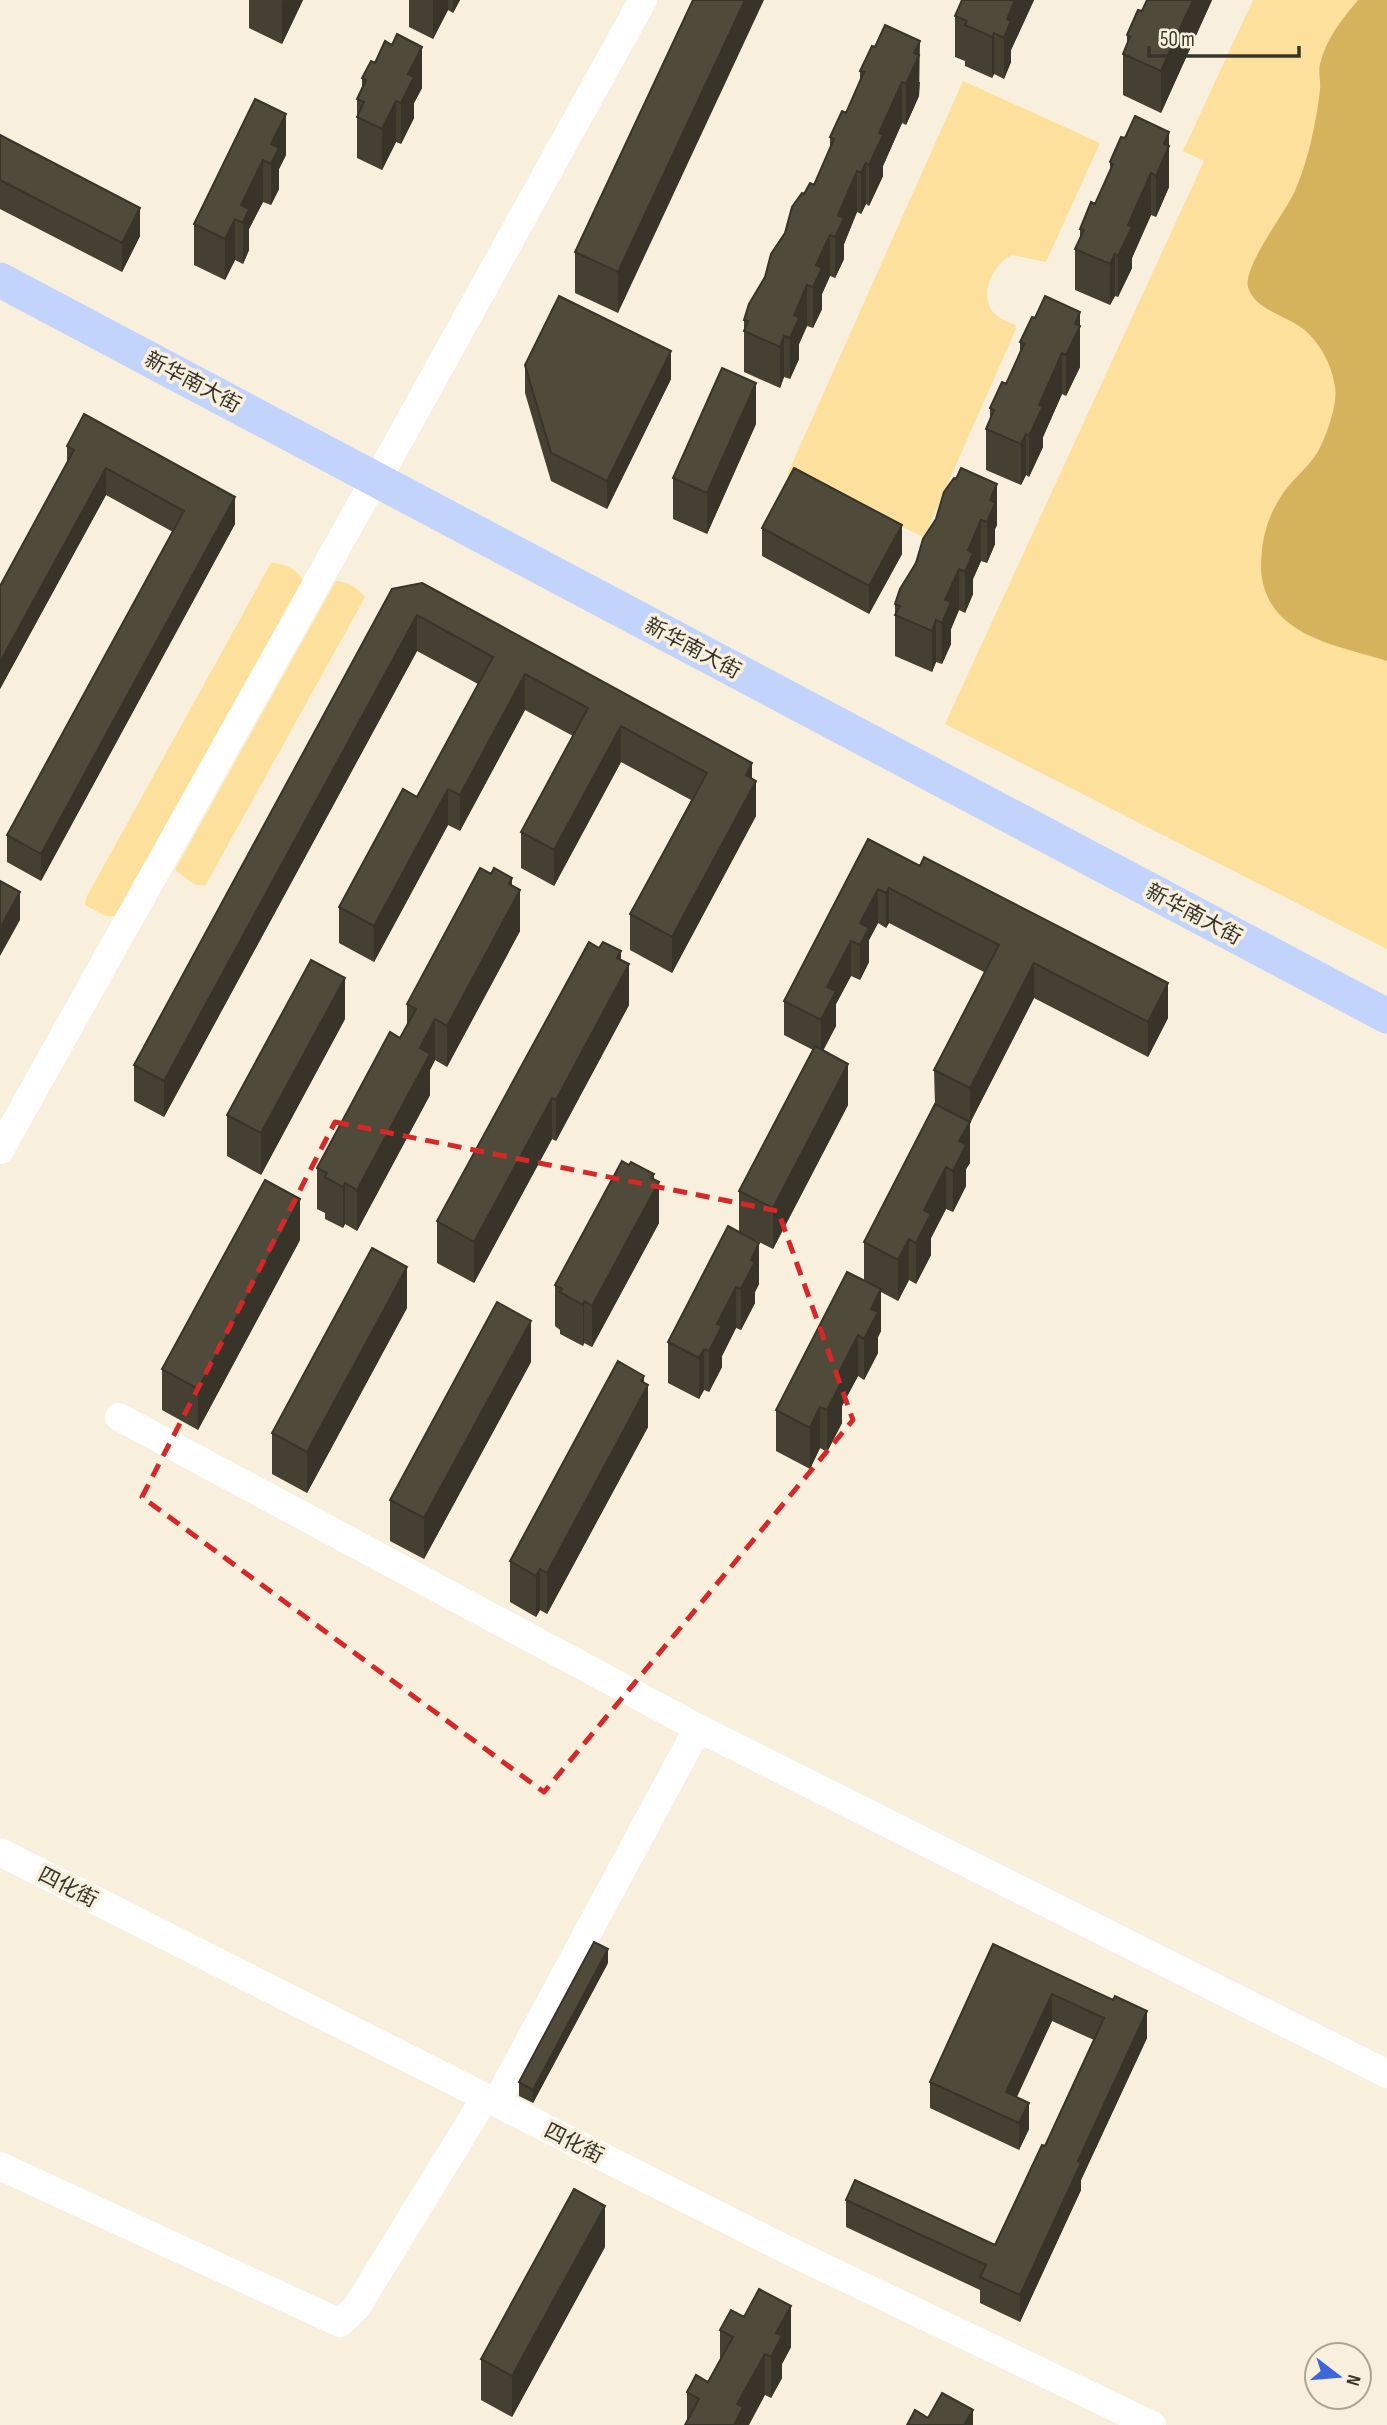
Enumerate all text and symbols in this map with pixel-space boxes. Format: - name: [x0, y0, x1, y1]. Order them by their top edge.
- scale bar: [1149, 14, 1300, 58]
- text: 50 m: [1160, 27, 1195, 52]
- street label: 新华南大街: [141, 347, 245, 418]
- street label: 新华南大街: [641, 613, 745, 684]
- street label: 新华南大街: [1142, 879, 1246, 950]
- street label: 四化街: [34, 1862, 102, 1913]
- street label: 四化街: [540, 2118, 608, 2169]
- north arrow: [1303, 2341, 1373, 2411]
- text: N: [1340, 2372, 1365, 2388]

